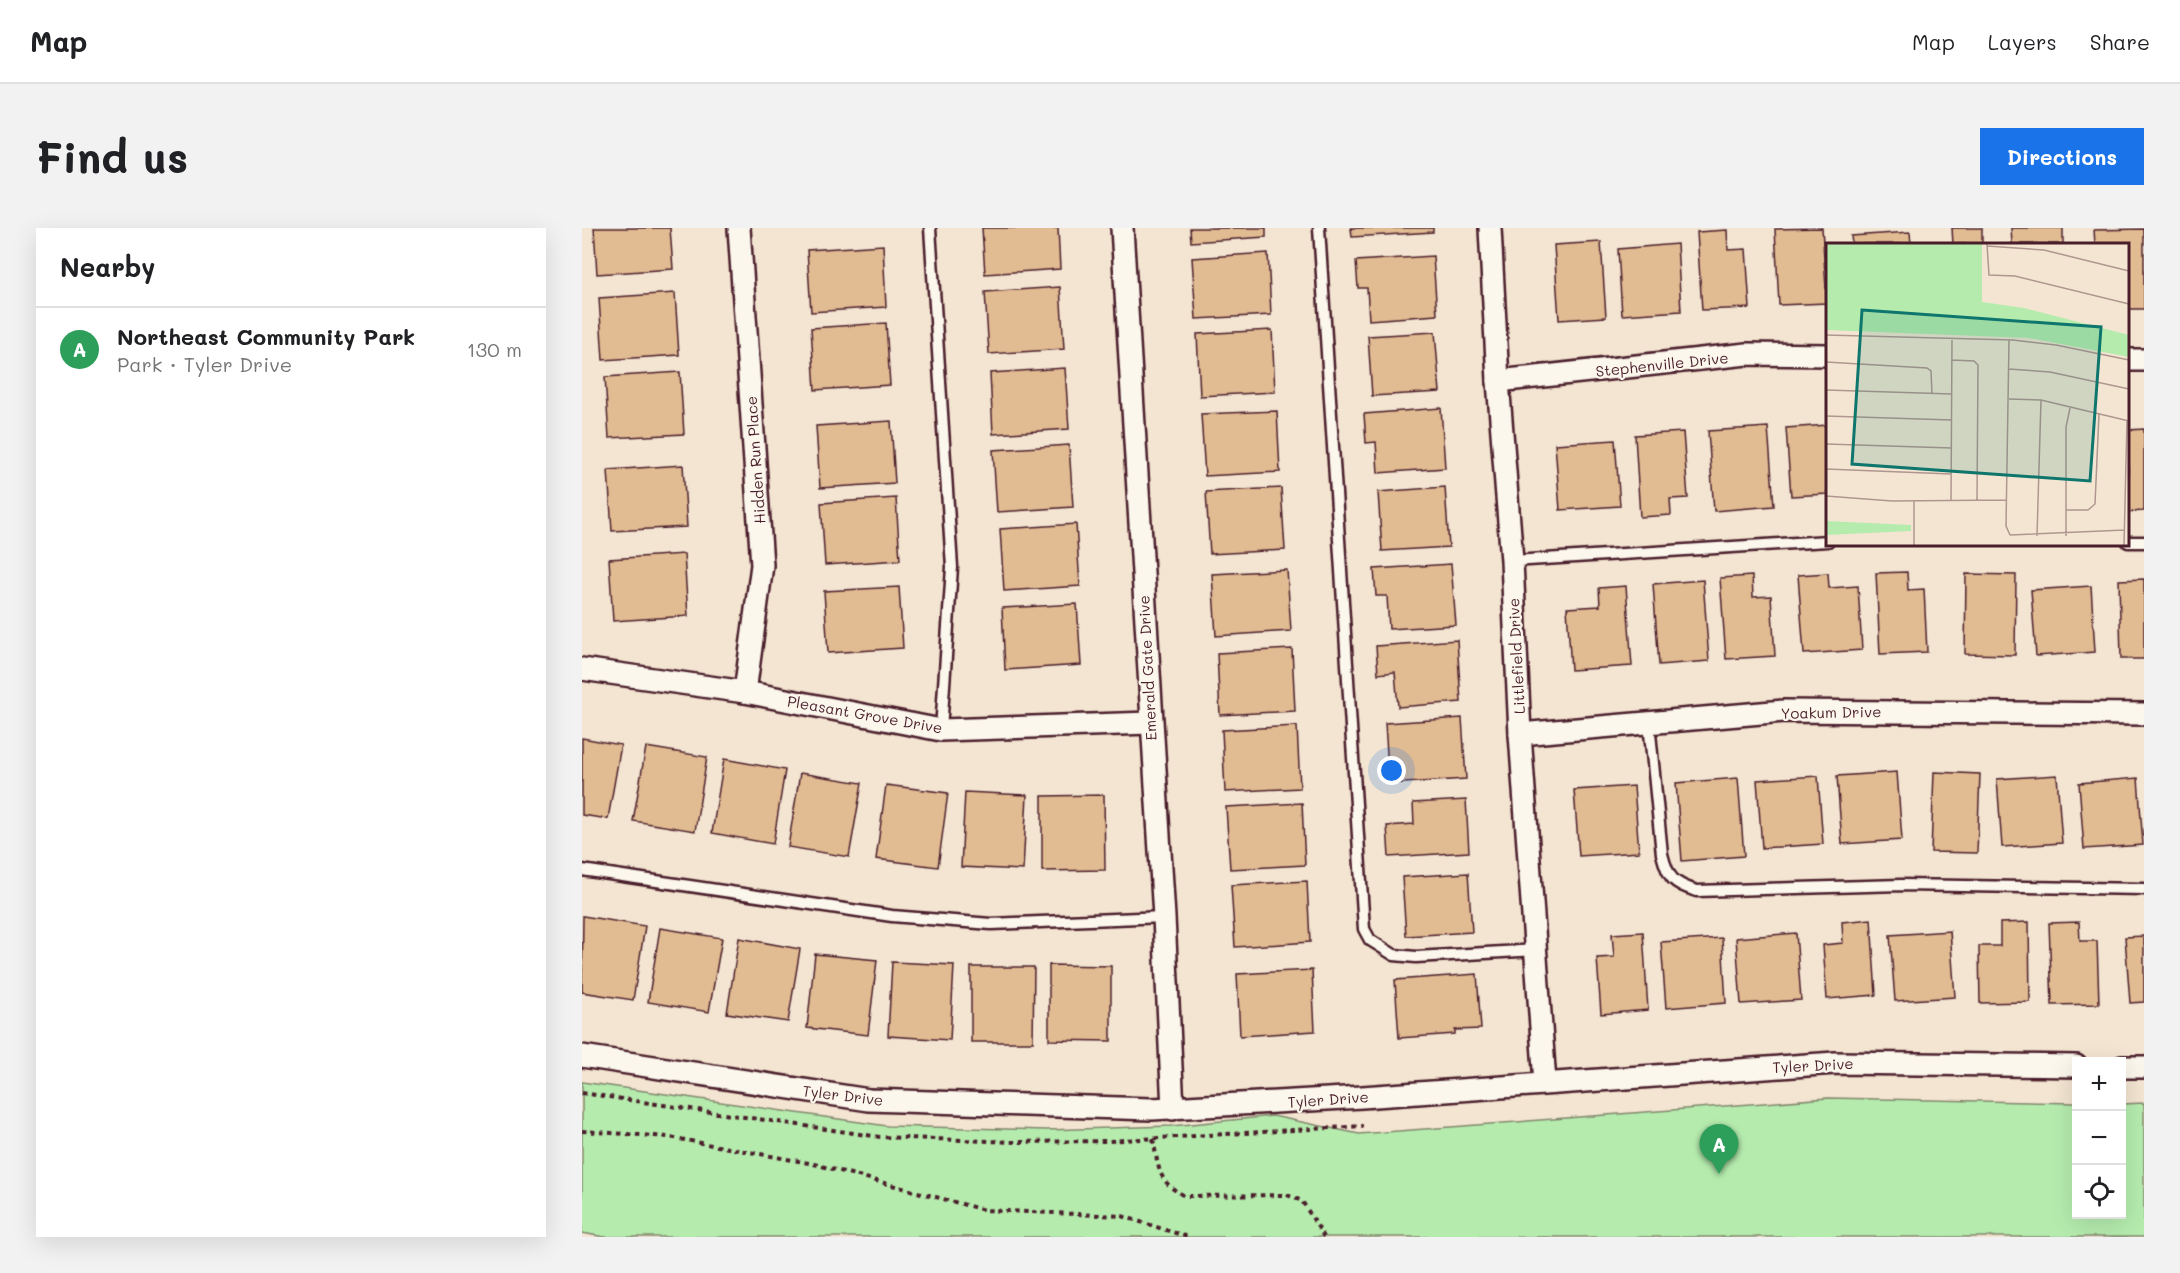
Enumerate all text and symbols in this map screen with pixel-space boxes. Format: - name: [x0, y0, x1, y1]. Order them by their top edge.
- text: Map: [30, 23, 87, 59]
- text: Map: [1912, 28, 1955, 55]
- text: Layers: [1988, 28, 2057, 55]
- text: Share: [2090, 28, 2150, 55]
- button: Directions: [1980, 128, 2144, 185]
- text: Find us: [36, 129, 188, 184]
- inset map: [1826, 243, 2129, 546]
- text: Nearby: [60, 250, 155, 284]
- text: Northeast Community Park: [117, 322, 415, 351]
- text: A: [73, 336, 86, 362]
- text: 130 m: [467, 336, 522, 362]
- street label: Stephenville Drive: [1595, 347, 1729, 381]
- text: Park · Tyler Drive: [117, 351, 292, 377]
- street label: Hidden Run Place: [741, 395, 769, 525]
- street label: Emerald Gate Drive: [1133, 595, 1161, 741]
- street label: Littlefield Drive: [1503, 597, 1529, 715]
- street label: Pleasant Grove Drive: [786, 691, 944, 737]
- street label: Yoakum Drive: [1781, 701, 1881, 723]
- your location: [1377, 756, 1406, 785]
- street label: Tyler Drive: [1772, 1053, 1854, 1077]
- map controls: [2072, 1057, 2126, 1219]
- button: +: [2072, 1057, 2126, 1111]
- street label: Tyler Drive: [801, 1080, 885, 1110]
- street label: Tyler Drive: [1287, 1086, 1369, 1112]
- button: −: [2072, 1111, 2126, 1165]
- pin: A: [1700, 1124, 1738, 1174]
- button: locate: [2072, 1165, 2126, 1219]

